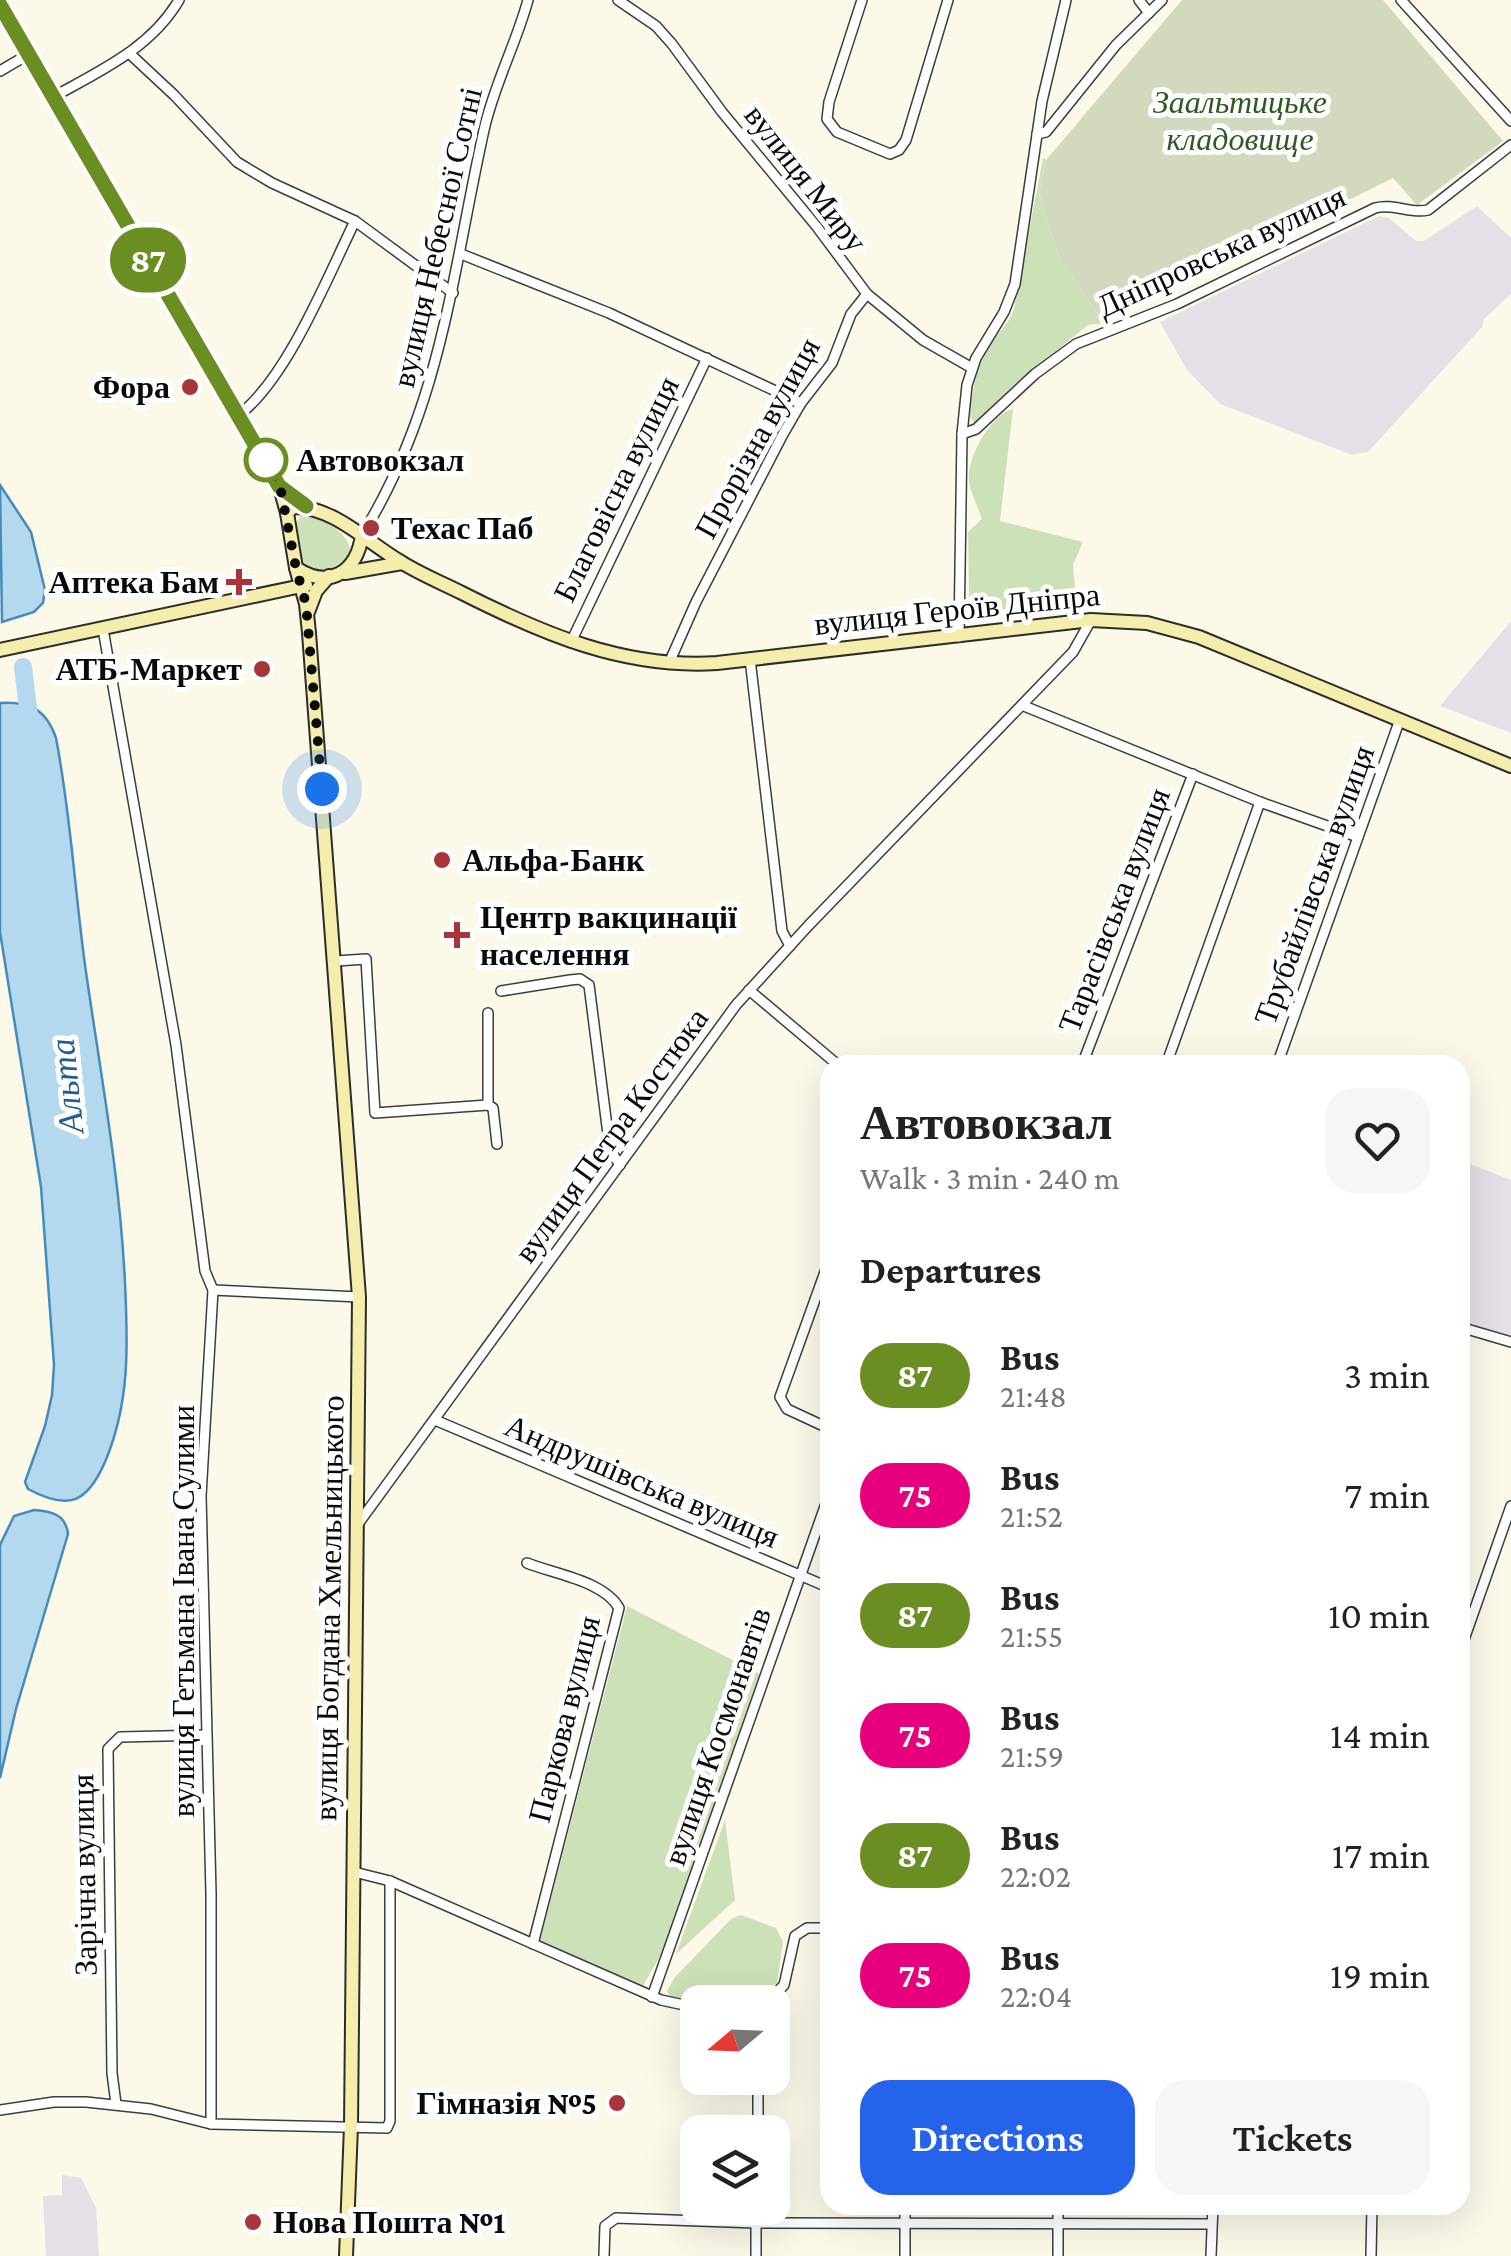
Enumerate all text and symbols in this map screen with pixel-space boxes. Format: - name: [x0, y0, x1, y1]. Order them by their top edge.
- street label: вулиця Небесної Сотні: [385, 83, 489, 391]
- park label: Заальтицьке кладовище: [1153, 84, 1327, 157]
- street label: вулиця Миру: [737, 97, 875, 259]
- street label: Дніпровська вулиця: [1091, 178, 1351, 324]
- line badge: 87: [103, 228, 193, 292]
- text: 87: [130, 241, 166, 280]
- street label: Прорізна вулиця: [687, 331, 827, 544]
- place label: Фора: [93, 369, 170, 405]
- street label: Благовісна вулиця: [546, 371, 686, 607]
- marker: Фора: [179, 376, 201, 398]
- marker: Автовокзал: [245, 439, 287, 481]
- place label: Автовокзал: [296, 442, 464, 478]
- place label: Техас Паб: [391, 510, 534, 546]
- marker: Техас Паб: [360, 517, 382, 539]
- place label: Аптека Бам: [48, 564, 219, 600]
- marker: Аптека Бам: [228, 571, 250, 593]
- street label: вулиця Героїв Дніпра: [812, 576, 1102, 642]
- place label: АТБ-Маркет: [55, 651, 242, 687]
- marker: АТБ-Маркет: [251, 658, 273, 680]
- street label: Трубайлівська вулиця: [1247, 740, 1381, 1030]
- your location: [297, 764, 347, 814]
- street label: Тарасівська вулиця: [1051, 782, 1177, 1037]
- place label: Альфа-Банк: [462, 842, 645, 878]
- marker: Альфа-Банк: [431, 849, 453, 871]
- place label: Центр вакцинації населення: [480, 899, 738, 972]
- marker: Центр вакцинації населення: [444, 922, 470, 948]
- street label: вулиця Петра Костюка: [507, 1001, 715, 1269]
- water label: Альта: [43, 1037, 92, 1137]
- button: heart: [1325, 1088, 1430, 1193]
- text: Автовокзал: [860, 1096, 1112, 1149]
- text: Walk · 3 min · 240 m: [860, 1160, 1120, 1196]
- text: Departures: [860, 1249, 1041, 1291]
- text: Bus: [1000, 1336, 1059, 1378]
- text: 3 min: [1344, 1354, 1430, 1396]
- text: 87: [897, 1356, 933, 1395]
- text: 21:48: [1000, 1378, 1067, 1414]
- street label: вулиця Богдана Хмельницького: [307, 1395, 351, 1821]
- street label: вулиця Гетьмана Івана Сулими: [165, 1405, 201, 1817]
- street label: Андрушівська вулиця: [500, 1407, 785, 1555]
- text: Bus: [1000, 1456, 1059, 1498]
- text: 7 min: [1344, 1474, 1430, 1516]
- text: 75: [898, 1476, 932, 1515]
- text: 21:52: [1000, 1498, 1063, 1534]
- text: Bus: [1000, 1576, 1059, 1618]
- text: 10 min: [1328, 1594, 1430, 1636]
- text: 87: [897, 1596, 933, 1635]
- street label: вулиця Космонавтів: [656, 1602, 778, 1870]
- street label: Паркова вулиця: [521, 1612, 607, 1826]
- text: 21:55: [1000, 1618, 1063, 1654]
- text: Bus: [1000, 1696, 1059, 1738]
- text: 14 min: [1330, 1714, 1430, 1756]
- text: 75: [898, 1716, 932, 1755]
- text: 21:59: [1000, 1738, 1064, 1774]
- street label: Зарічна вулиця: [64, 1773, 104, 1976]
- text: Bus: [1000, 1816, 1059, 1858]
- text: 17 min: [1332, 1834, 1430, 1876]
- text: 87: [897, 1836, 933, 1875]
- text: 22:02: [1000, 1858, 1071, 1894]
- text: Bus: [1000, 1936, 1059, 1978]
- text: 19 min: [1330, 1954, 1430, 1996]
- text: 75: [898, 1956, 932, 1995]
- text: 22:04: [1000, 1978, 1072, 2014]
- north arrow: [680, 1985, 790, 2095]
- map controls: [680, 1985, 790, 2225]
- button: Directions: [860, 2080, 1135, 2195]
- button: Tickets: [1155, 2080, 1430, 2195]
- place label: Гімназія №5: [416, 2085, 597, 2121]
- marker: Гімназія №5: [606, 2092, 628, 2114]
- button: layers: [680, 2115, 790, 2225]
- place label: Нова Пошта №1: [273, 2204, 505, 2240]
- marker: Нова Пошта №1: [242, 2211, 264, 2233]

